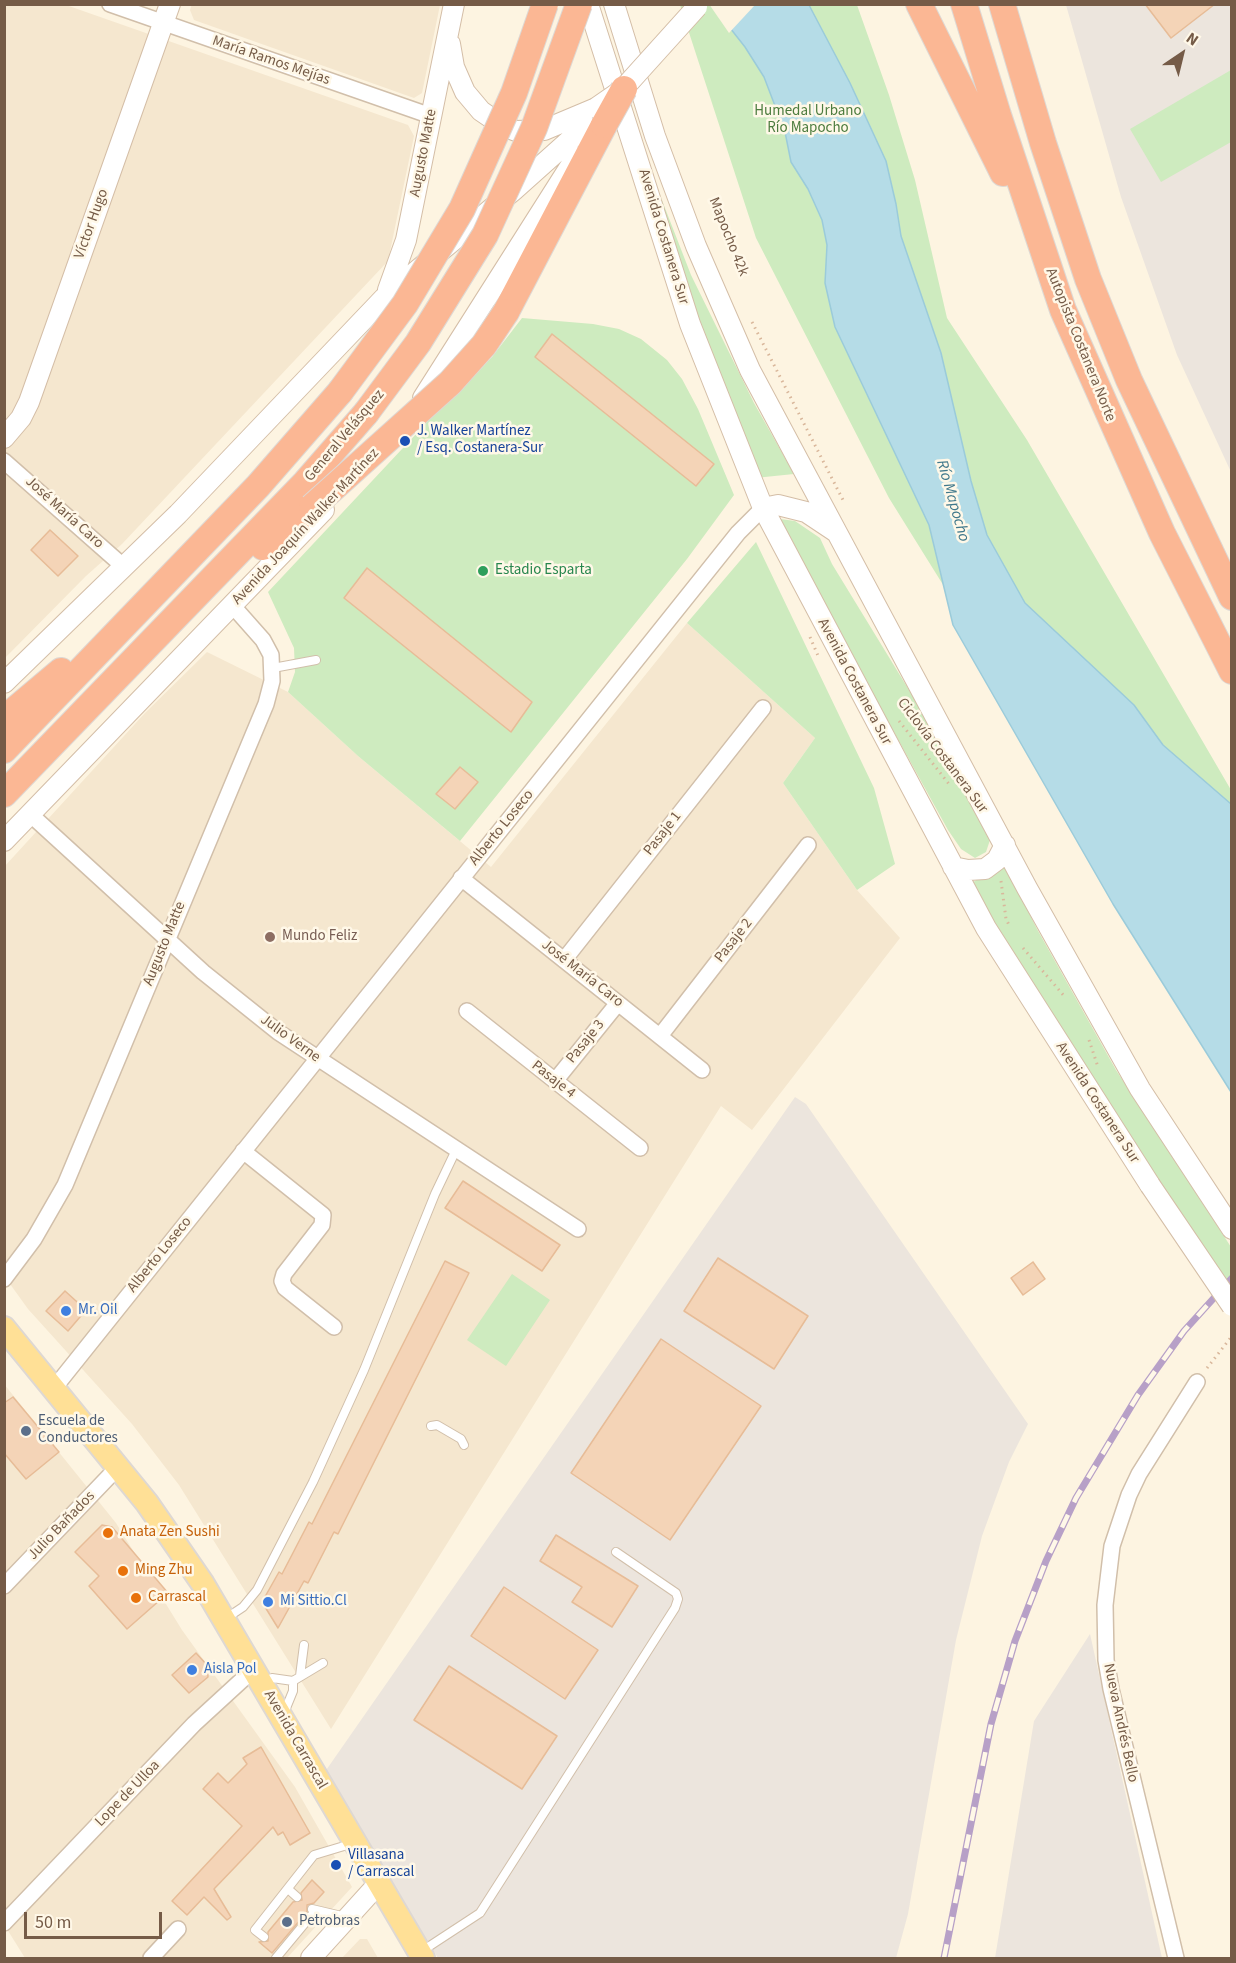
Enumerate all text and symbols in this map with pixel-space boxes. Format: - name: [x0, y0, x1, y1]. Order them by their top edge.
- north arrow: [1152, 24, 1212, 84]
- text: N: [1182, 27, 1203, 51]
- street label: María Ramos Mejías: [210, 32, 332, 90]
- park label: Humedal Urbano Río Mapocho: [754, 103, 862, 138]
- street label: Augusto Matte: [407, 107, 441, 199]
- street label: Avenida Costanera Sur: [634, 167, 692, 307]
- street label: Víctor Hugo: [71, 187, 113, 261]
- street label: Mapocho 42k: [704, 195, 752, 279]
- street label: Autopista Costanera Norte: [1041, 266, 1119, 424]
- street label: General Velásquez: [301, 386, 389, 486]
- place label: J. Walker Martínez / Esq. Costanera-Sur: [417, 423, 543, 458]
- marker: J. Walker Martínez / Esq. Costanera-Sur: [398, 434, 412, 448]
- street label: Avenida Joaquín Walker Martínez: [229, 445, 383, 609]
- water label: Río Mapocho: [931, 458, 973, 544]
- street label: José María Caro: [21, 473, 107, 553]
- place label: Estadio Esparta: [495, 562, 592, 580]
- marker: Estadio Esparta: [476, 564, 490, 578]
- street label: Avenida Costanera Sur: [813, 616, 895, 748]
- street label: Ciclovía Costanera Sur: [893, 695, 991, 817]
- street label: Alberto Loseco: [466, 786, 538, 870]
- street label: Pasaje 1: [640, 808, 686, 860]
- street label: Augusto Matte: [140, 899, 190, 989]
- street label: Pasaje 2: [711, 915, 757, 967]
- place label: Mundo Feliz: [282, 928, 357, 946]
- marker: Mundo Feliz: [263, 930, 277, 944]
- street label: José María Caro: [537, 936, 627, 1012]
- street label: Julio Verne: [256, 1011, 324, 1067]
- street label: Pasaje 3: [563, 1017, 609, 1067]
- street label: Avenida Costanera Sur: [1051, 1039, 1143, 1167]
- street label: Pasaje 4: [527, 1057, 579, 1103]
- street label: Alberto Loseco: [124, 1213, 196, 1297]
- place label: Mr. Oil: [78, 1302, 117, 1320]
- marker: Mr. Oil: [59, 1304, 73, 1318]
- place label: Escuela de Conductores: [38, 1413, 118, 1448]
- marker: Escuela de Conductores: [19, 1424, 33, 1438]
- street label: Julio Bañados: [25, 1488, 99, 1564]
- place label: Anata Zen Sushi: [120, 1524, 220, 1542]
- marker: Anata Zen Sushi: [101, 1526, 115, 1540]
- place label: Ming Zhu: [135, 1562, 193, 1580]
- marker: Ming Zhu: [116, 1564, 130, 1578]
- place label: Carrascal: [148, 1589, 206, 1607]
- marker: Carrascal: [129, 1591, 143, 1605]
- place label: Mi Sittio.Cl: [280, 1593, 347, 1611]
- marker: Mi Sittio.Cl: [261, 1595, 275, 1609]
- place label: Aisla Pol: [204, 1661, 257, 1679]
- street label: Nueva Andrés Bello: [1099, 1662, 1141, 1784]
- marker: Aisla Pol: [185, 1663, 199, 1677]
- street label: Avenida Carrascal: [259, 1687, 331, 1793]
- street label: Lope de Ulloa: [92, 1757, 164, 1831]
- place label: Villasana / Carrascal: [348, 1847, 414, 1882]
- marker: Villasana / Carrascal: [329, 1858, 343, 1872]
- scale bar: [27, 1900, 165, 1938]
- text: 50 m: [35, 1910, 71, 1935]
- place label: Petrobras: [299, 1913, 360, 1931]
- marker: Petrobras: [280, 1915, 294, 1929]

